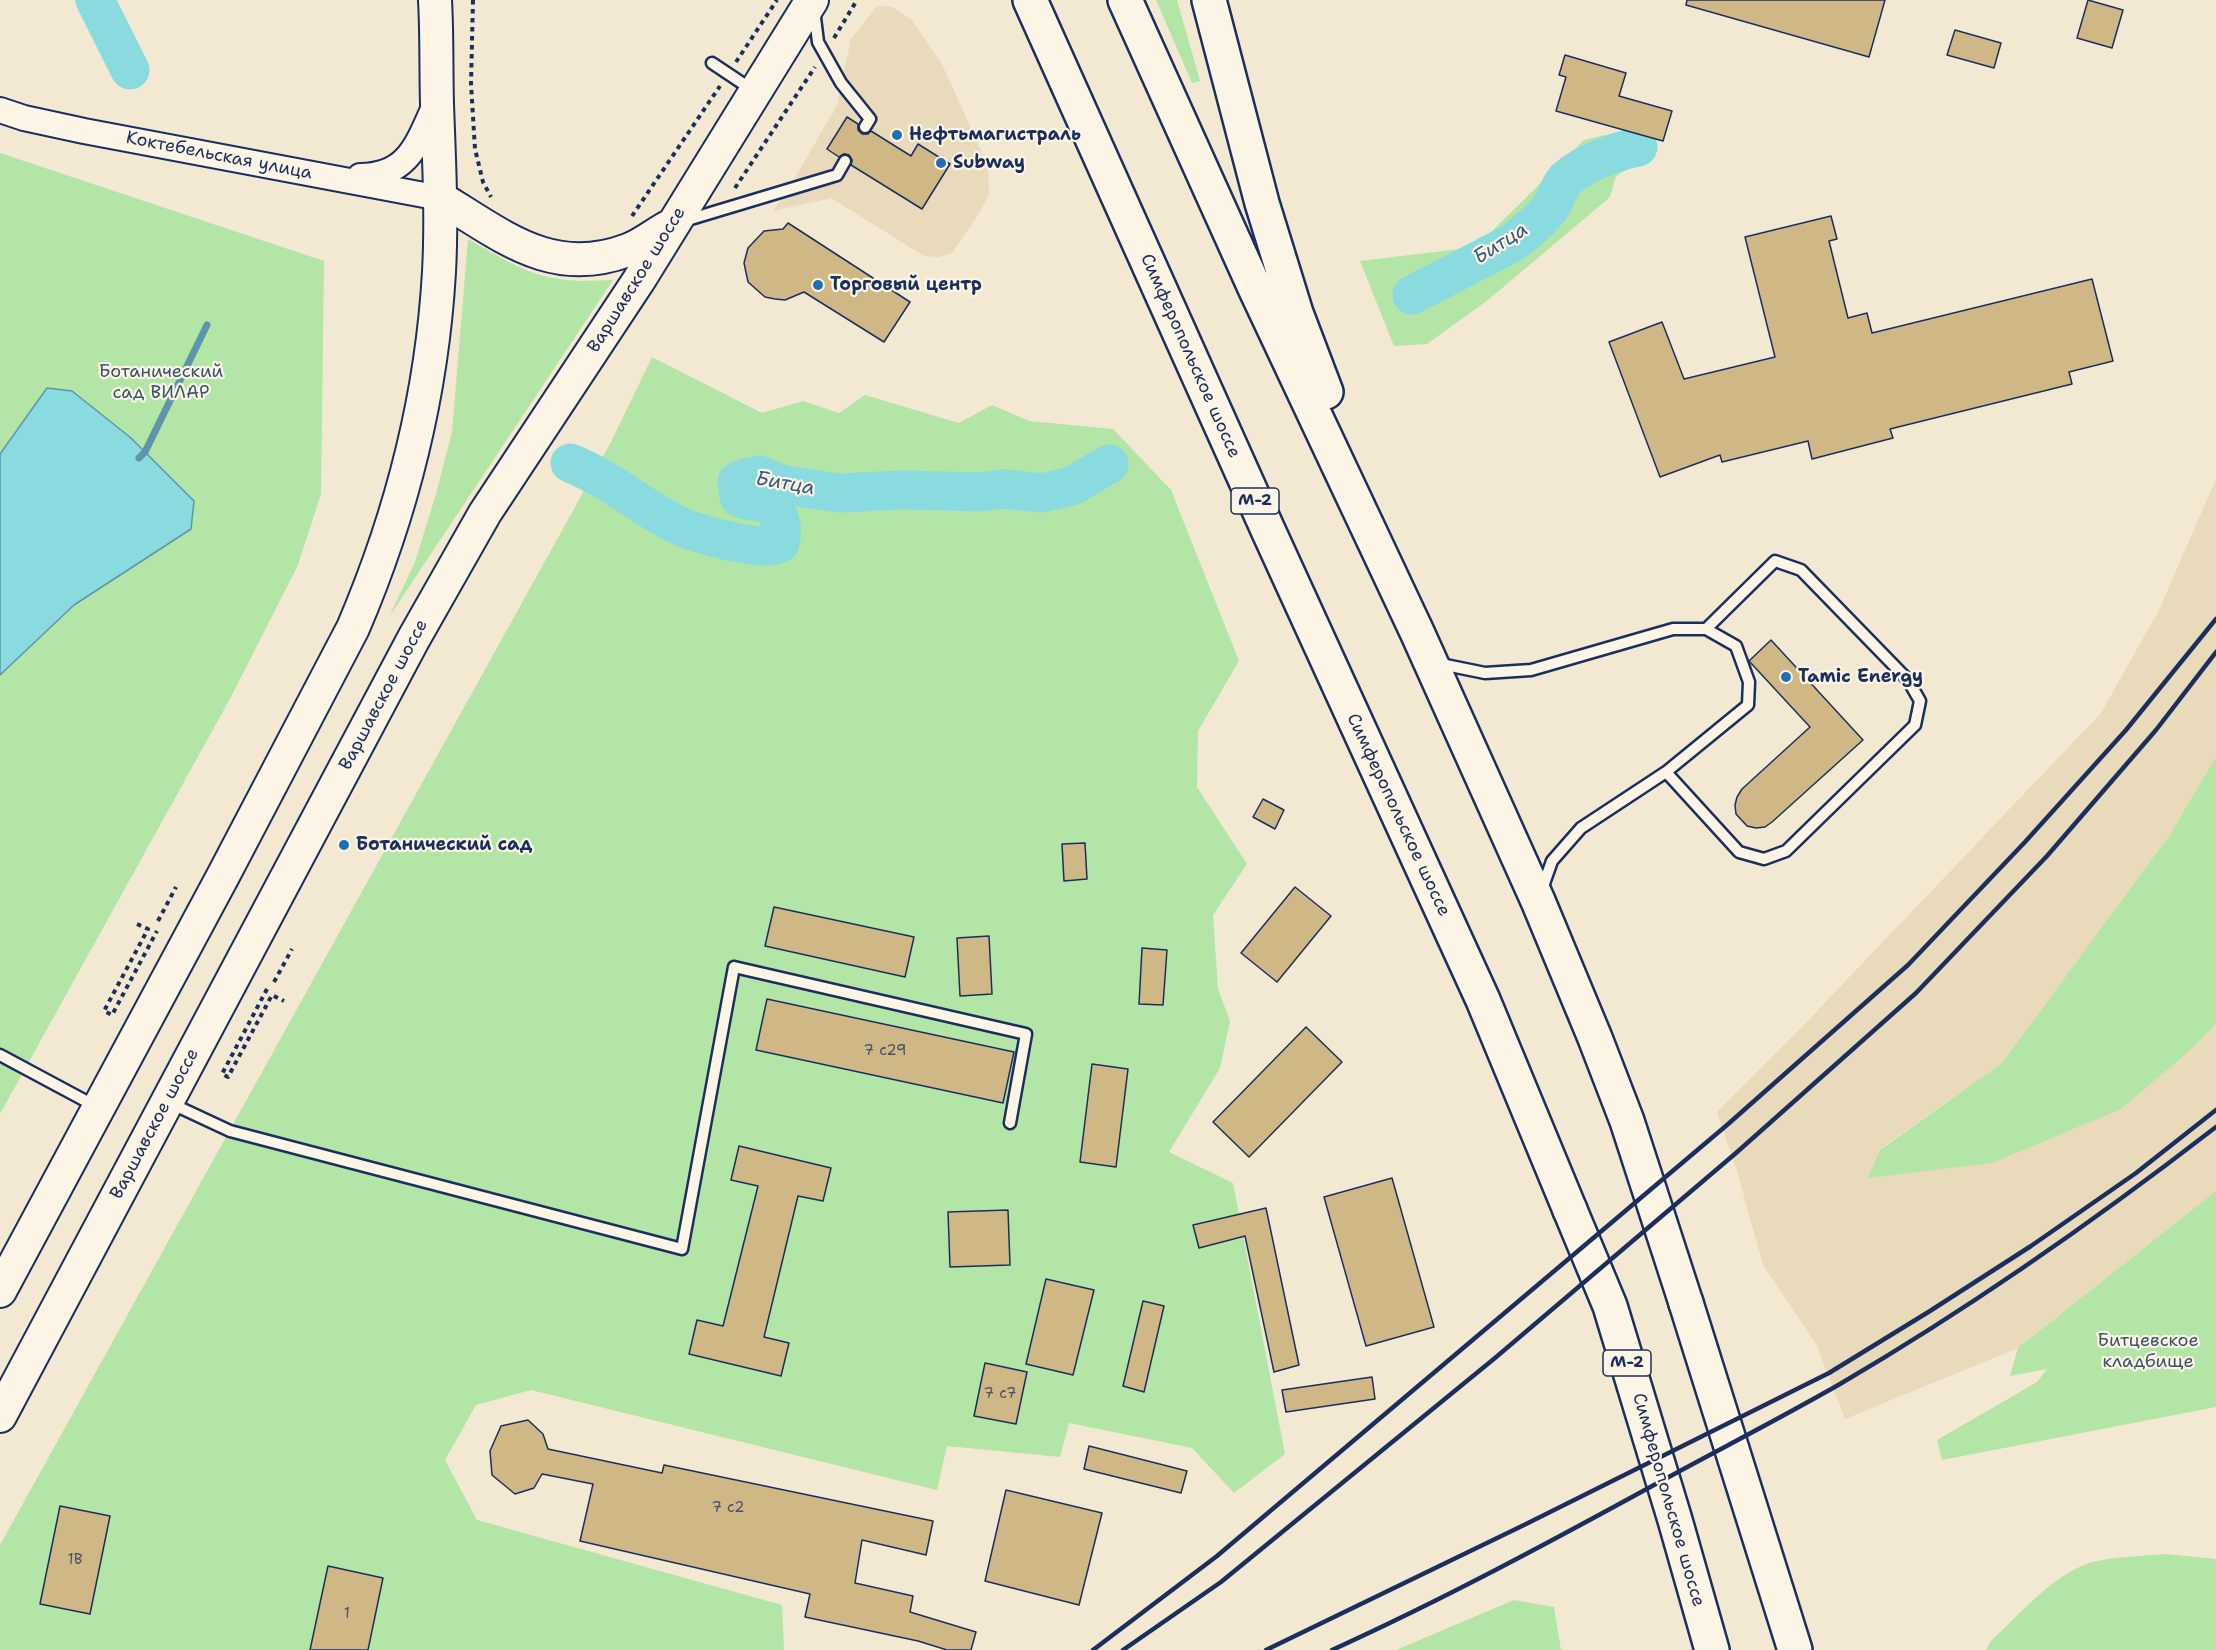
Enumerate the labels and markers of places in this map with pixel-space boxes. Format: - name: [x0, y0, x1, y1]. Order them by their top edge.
- place label: Нефтьмагистраль: [909, 124, 1081, 146]
- marker: Нефтьмагистраль: [890, 128, 904, 142]
- place label: Subway: [953, 152, 1025, 174]
- marker: Subway: [934, 156, 948, 170]
- place label: Торговый центр: [830, 274, 982, 296]
- marker: Торговый центр: [811, 278, 825, 292]
- place label: Tamic Energy: [1798, 666, 1923, 688]
- marker: Tamic Energy: [1779, 670, 1793, 684]
- place label: Ботанический сад: [356, 834, 532, 856]
- marker: Ботанический сад: [337, 838, 351, 852]

